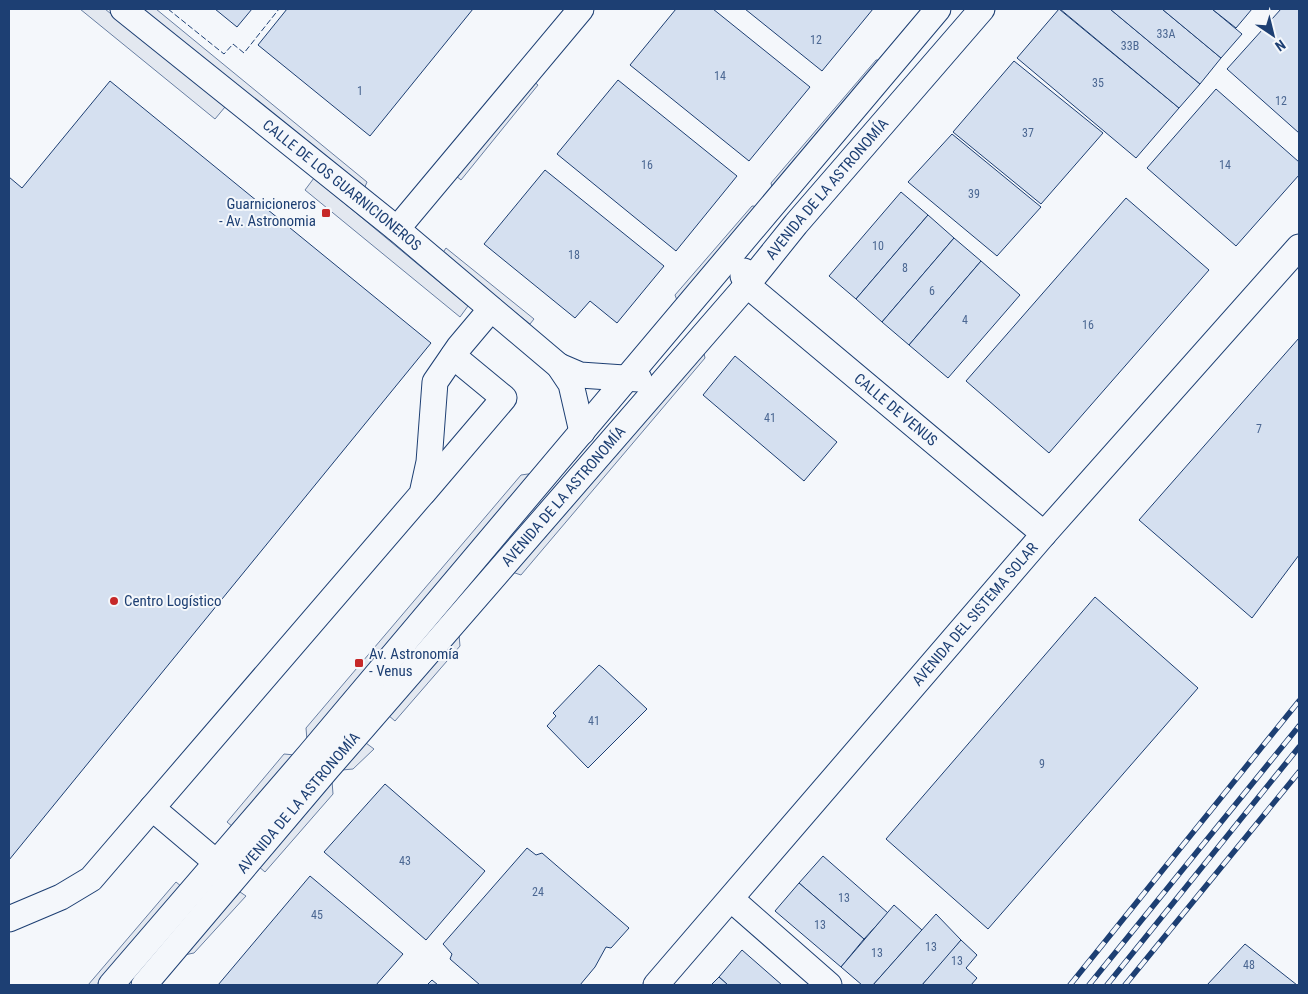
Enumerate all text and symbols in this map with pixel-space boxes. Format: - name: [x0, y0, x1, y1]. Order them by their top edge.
- north arrow: [1248, 10, 1298, 60]
- house number: 33A: [1157, 27, 1175, 41]
- house number: 12: [810, 33, 822, 47]
- text: N: [1272, 37, 1289, 55]
- house number: 33B: [1121, 39, 1139, 53]
- house number: 14: [714, 69, 726, 83]
- house number: 35: [1092, 76, 1104, 90]
- house number: 1: [357, 84, 363, 98]
- house number: 12: [1275, 94, 1287, 108]
- street label: AVENIDA DE LA ASTRONOMÍA: [762, 114, 892, 263]
- street label: CALLE DE LOS GUARNICIONEROS: [259, 116, 425, 255]
- house number: 37: [1022, 126, 1034, 140]
- house number: 16: [641, 158, 653, 172]
- house number: 14: [1219, 158, 1231, 172]
- house number: 39: [968, 187, 980, 201]
- place label: Guarnicioneros - Av. Astronomia: [219, 195, 316, 230]
- marker: Guarnicioneros - Av. Astronomia: [320, 207, 332, 219]
- house number: 10: [872, 239, 884, 253]
- house number: 18: [568, 248, 580, 262]
- house number: 8: [902, 261, 908, 275]
- house number: 6: [929, 284, 935, 298]
- house number: 4: [962, 313, 968, 327]
- house number: 16: [1082, 318, 1094, 332]
- street label: CALLE DE VENUS: [850, 370, 941, 450]
- house number: 41: [764, 411, 776, 425]
- street label: AVENIDA DE LA ASTRONOMÍA: [498, 422, 629, 570]
- house number: 7: [1256, 422, 1262, 436]
- street label: AVENIDA DEL SISTEMA SOLAR: [908, 539, 1041, 690]
- place label: Centro Logístico: [124, 592, 221, 610]
- marker: Centro Logístico: [108, 595, 120, 607]
- place label: Av. Astronomía - Venus: [369, 645, 459, 680]
- marker: Av. Astronomía - Venus: [353, 657, 365, 669]
- house number: 41: [588, 714, 600, 728]
- street label: AVENIDA DE LA ASTRONOMÍA: [234, 728, 364, 877]
- house number: 9: [1039, 757, 1045, 771]
- house number: 43: [399, 854, 411, 868]
- house number: 24: [532, 885, 544, 899]
- house number: 13: [838, 891, 850, 905]
- house number: 45: [311, 908, 323, 922]
- house number: 13: [814, 918, 826, 932]
- house number: 13: [925, 940, 937, 954]
- house number: 13: [871, 946, 883, 960]
- house number: 13: [951, 954, 963, 968]
- house number: 48: [1243, 958, 1255, 972]

